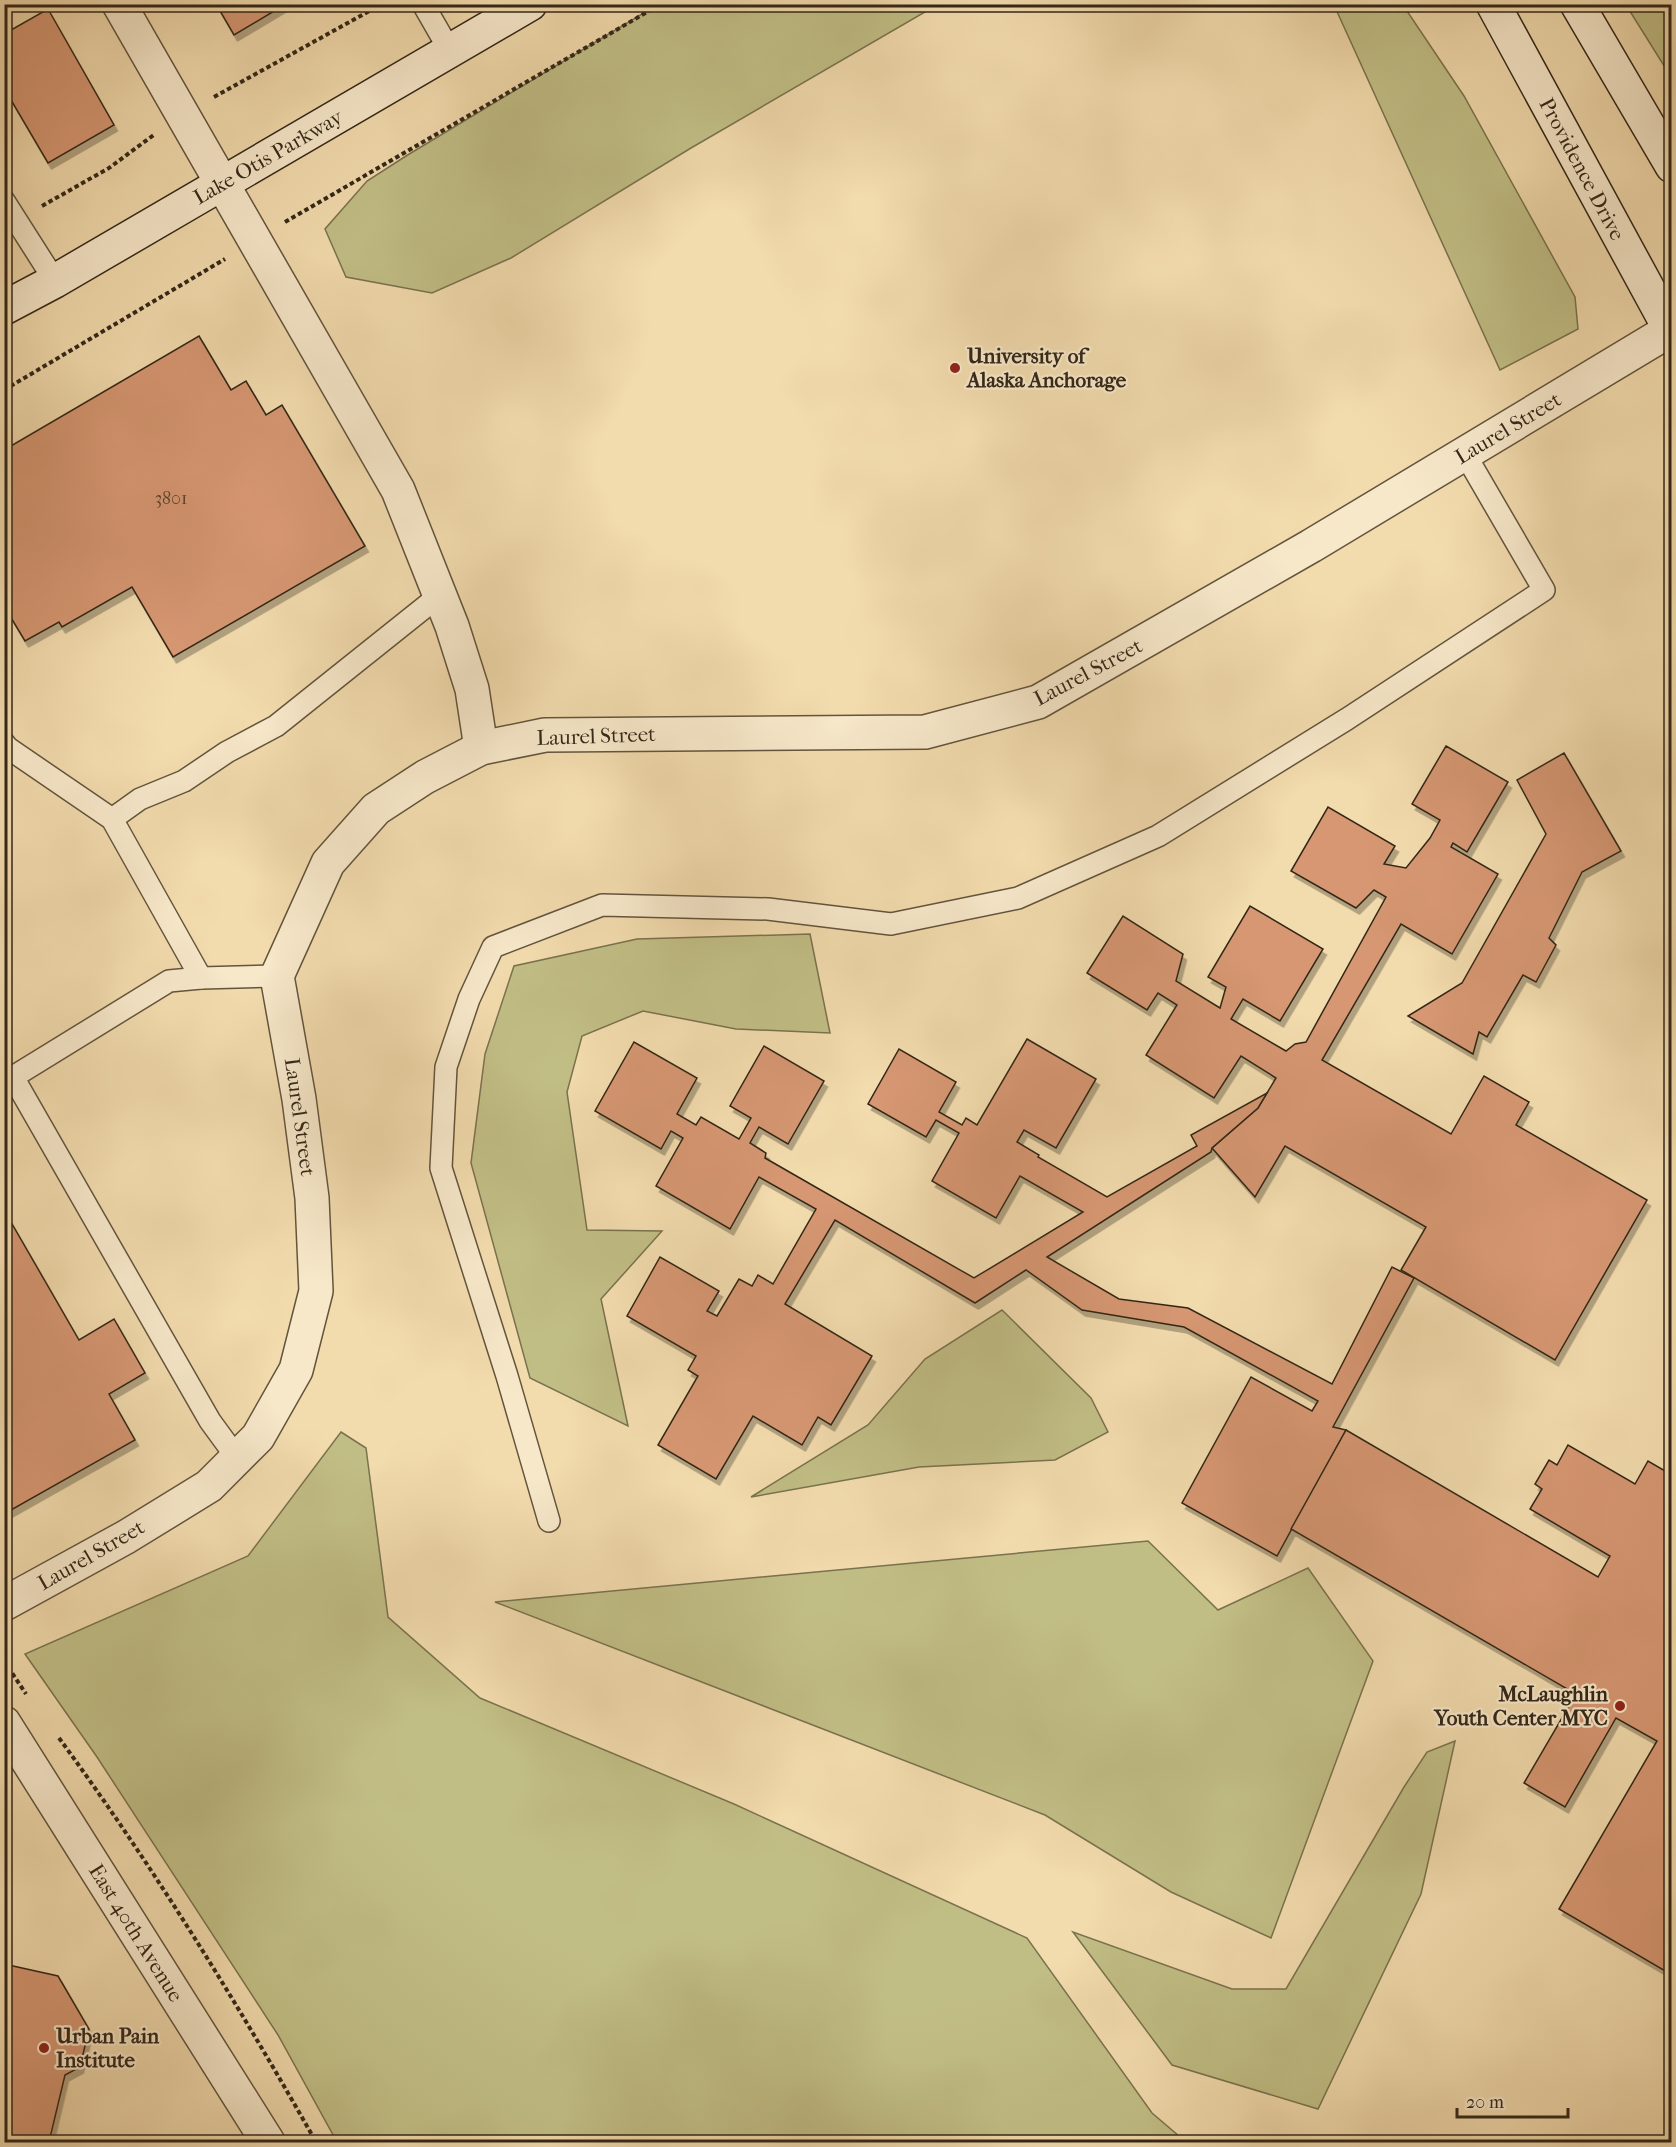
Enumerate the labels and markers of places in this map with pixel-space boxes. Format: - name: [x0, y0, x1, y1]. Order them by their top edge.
- place label: University of Alaska Anchorage: [965, 344, 1127, 392]
- marker: University of Alaska Anchorage: [948, 361, 962, 375]
- place label: McLaughlin Youth Center MYC: [1433, 1682, 1609, 1730]
- marker: McLaughlin Youth Center MYC: [1613, 1699, 1627, 1713]
- place label: Urban Pain Institute: [55, 2024, 160, 2072]
- marker: Urban Pain Institute: [37, 2041, 51, 2055]

